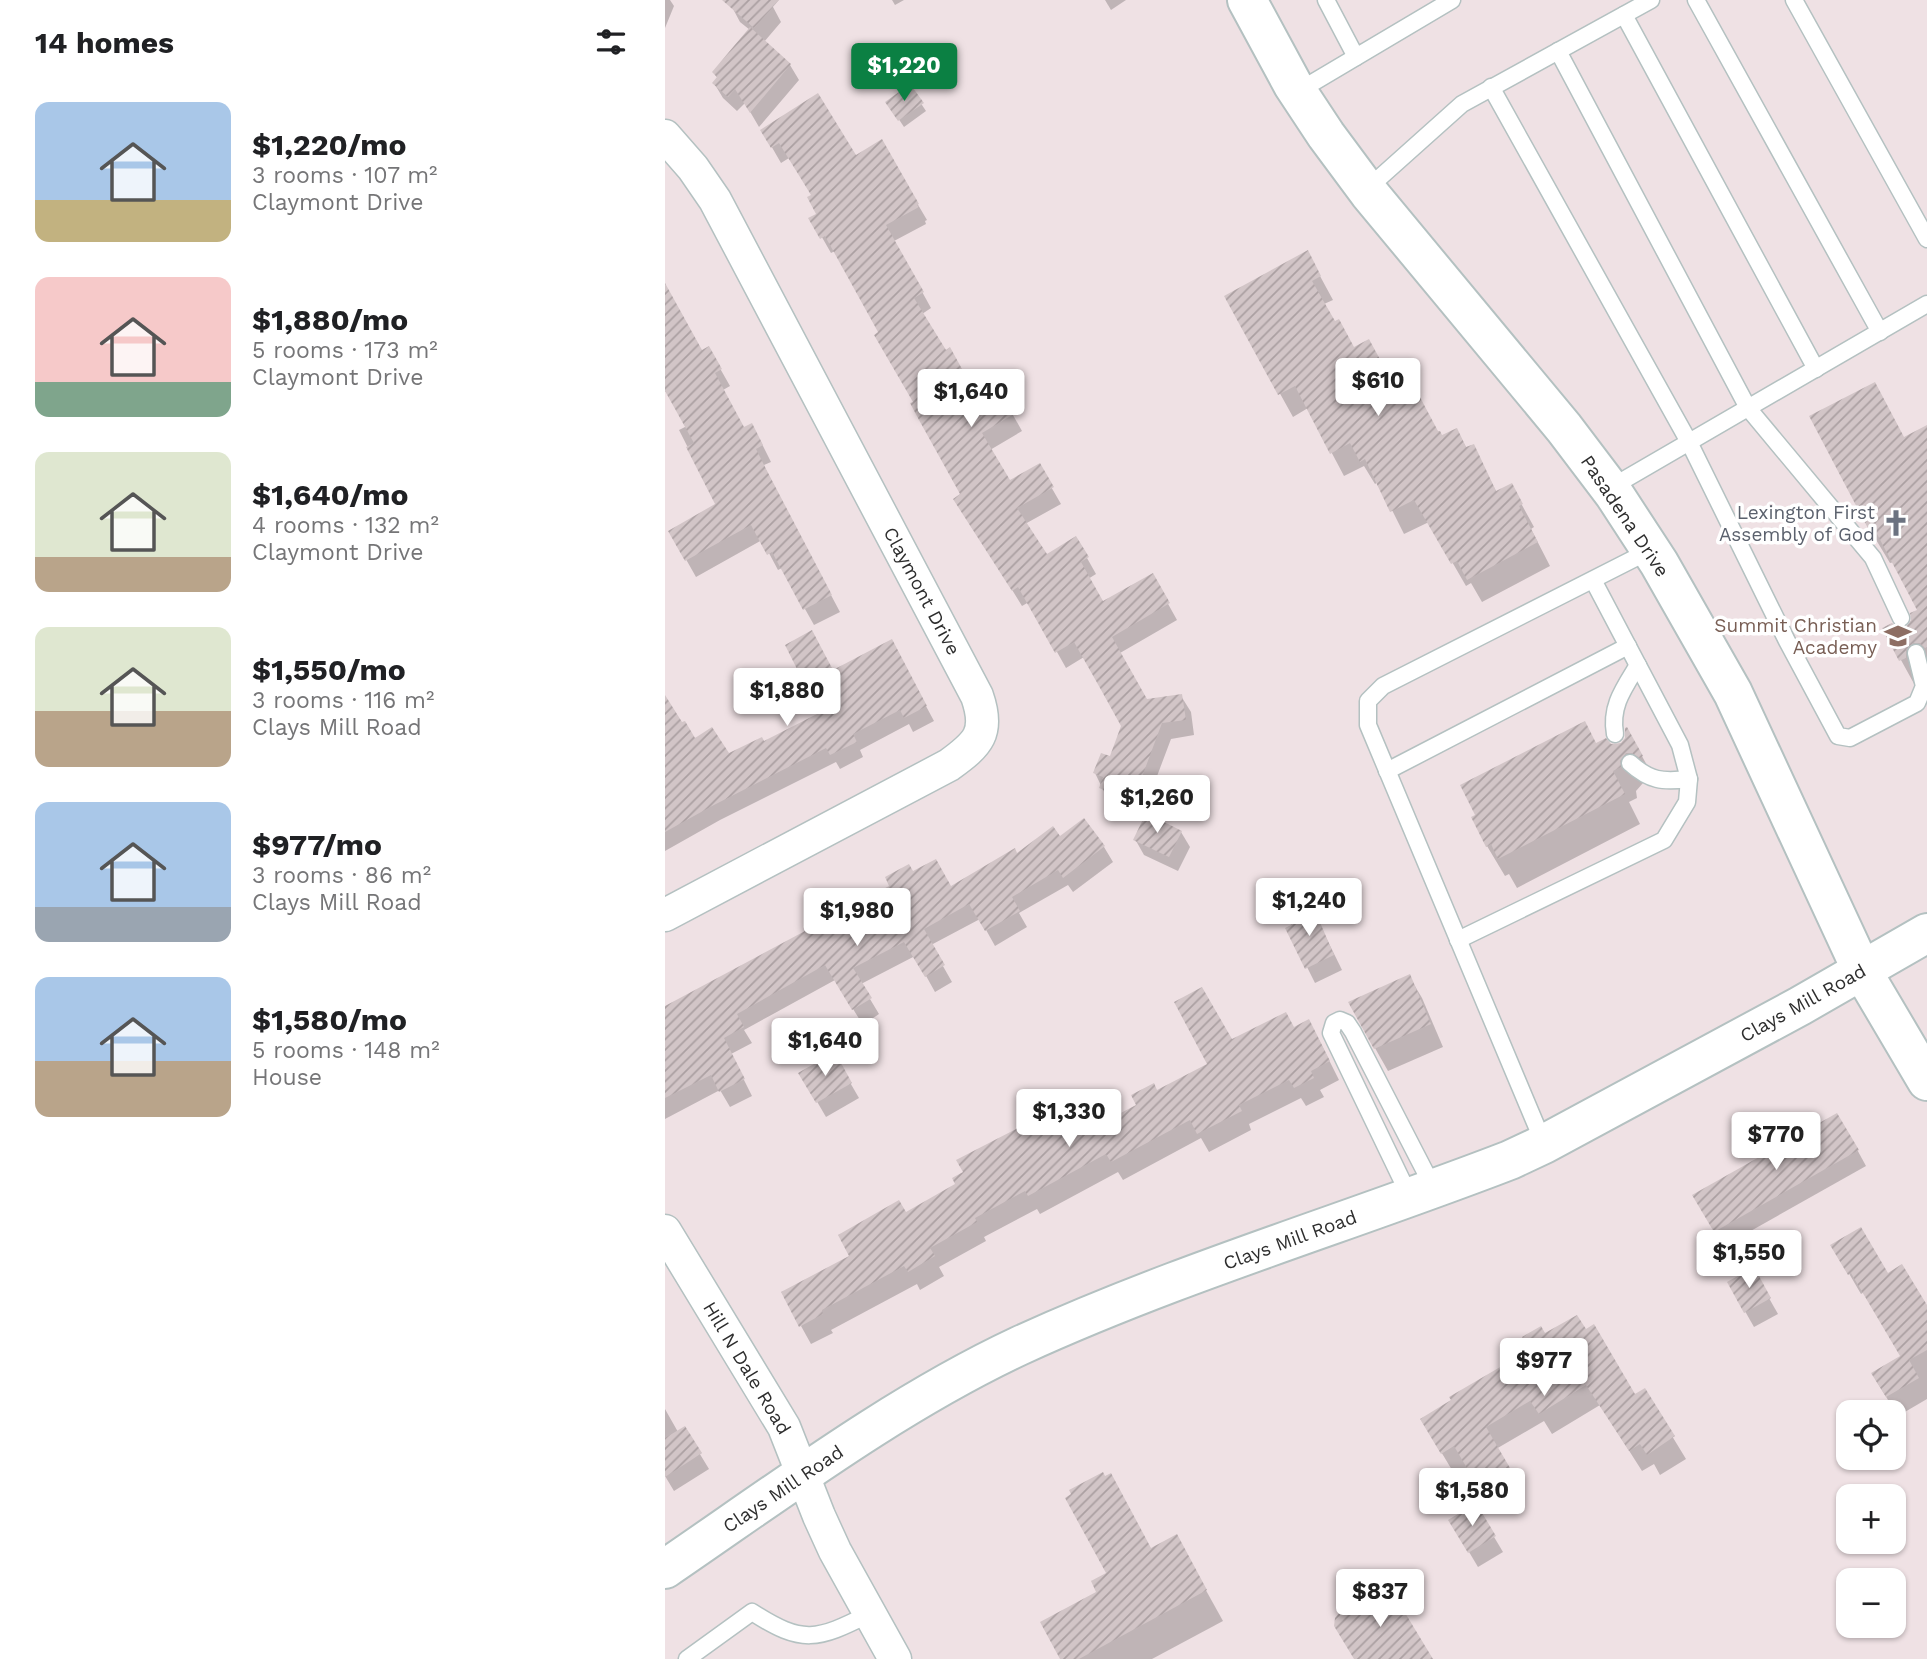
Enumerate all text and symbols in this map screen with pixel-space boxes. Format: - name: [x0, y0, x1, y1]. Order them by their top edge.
- icon: filters: [592, 23, 630, 61]
- text: 14 homes: [35, 25, 174, 60]
- pin: $1,220: [847, 43, 961, 103]
- text: $1,220: [867, 52, 941, 79]
- text: $1,220/mo: [252, 127, 406, 162]
- icon: home: [91, 130, 175, 214]
- text: 3 rooms · 107 m²: [252, 162, 438, 189]
- text: Claymont Drive: [252, 189, 424, 216]
- text: $1,880/mo: [252, 302, 408, 337]
- icon: home: [91, 305, 175, 389]
- text: 5 rooms · 173 m²: [252, 337, 438, 364]
- pin: $610: [1337, 358, 1419, 418]
- text: Claymont Drive: [252, 364, 424, 391]
- text: $610: [1351, 367, 1405, 394]
- pin: $1,640: [914, 370, 1028, 429]
- text: $1,640: [933, 378, 1009, 405]
- street label: Pasadena Drive: [1576, 451, 1674, 581]
- text: $1,640/mo: [252, 477, 408, 512]
- icon: home: [91, 480, 175, 564]
- place label: Lexington First Assembly of God: [1719, 501, 1875, 546]
- church icon: Lexington First Assembly of God: [1881, 508, 1911, 538]
- text: 4 rooms · 132 m²: [252, 512, 439, 539]
- street label: Claymont Drive: [879, 523, 965, 659]
- text: Claymont Drive: [252, 539, 424, 566]
- place label: Summit Christian Academy: [1714, 614, 1877, 659]
- school or university icon: Summit Christian Academy: [1883, 621, 1913, 651]
- text: $1,550/mo: [252, 652, 406, 687]
- icon: home: [91, 655, 175, 739]
- pin: $1,880: [730, 668, 844, 728]
- text: $1,880: [750, 677, 824, 704]
- text: 3 rooms · 116 m²: [252, 687, 434, 714]
- text: Clays Mill Road: [252, 714, 422, 741]
- pin: $1,260: [1100, 776, 1214, 835]
- text: $1,260: [1120, 784, 1194, 811]
- text: $977/mo: [252, 827, 382, 862]
- icon: home: [91, 830, 175, 914]
- text: 3 rooms · 86 m²: [252, 862, 431, 889]
- pin: $1,240: [1252, 878, 1366, 938]
- text: $1,240: [1272, 887, 1346, 914]
- pin: $1,980: [800, 888, 914, 948]
- text: Clays Mill Road: [252, 889, 422, 916]
- text: $1,980: [820, 897, 894, 924]
- street label: Clays Mill Road: [1736, 959, 1870, 1047]
- text: $1,580/mo: [252, 1002, 407, 1037]
- icon: home: [91, 1005, 175, 1089]
- pin: $1,640: [768, 1018, 882, 1078]
- text: $1,640: [787, 1027, 863, 1054]
- text: 5 rooms · 148 m²: [252, 1037, 440, 1064]
- text: House: [252, 1064, 322, 1091]
- pin: $1,330: [1012, 1090, 1126, 1149]
- text: $1,330: [1032, 1098, 1106, 1125]
- pin: $770: [1735, 1112, 1817, 1172]
- text: $770: [1748, 1121, 1804, 1148]
- street label: Clays Mill Road: [1220, 1205, 1360, 1275]
- pin: $1,550: [1692, 1230, 1806, 1290]
- text: $1,550: [1713, 1239, 1785, 1266]
- street label: Hill N Dale Road: [698, 1297, 796, 1439]
- pin: $977: [1503, 1338, 1585, 1398]
- text: $977: [1516, 1347, 1572, 1374]
- map controls: [1836, 1400, 1906, 1638]
- button: locate: [1836, 1400, 1906, 1470]
- street label: Clays Mill Road: [718, 1440, 848, 1538]
- pin: $1,580: [1415, 1468, 1529, 1528]
- text: $1,580: [1435, 1477, 1509, 1504]
- button: +: [1836, 1484, 1906, 1554]
- button: −: [1836, 1568, 1906, 1638]
- pin: $837: [1339, 1570, 1421, 1629]
- text: $837: [1352, 1578, 1408, 1605]

